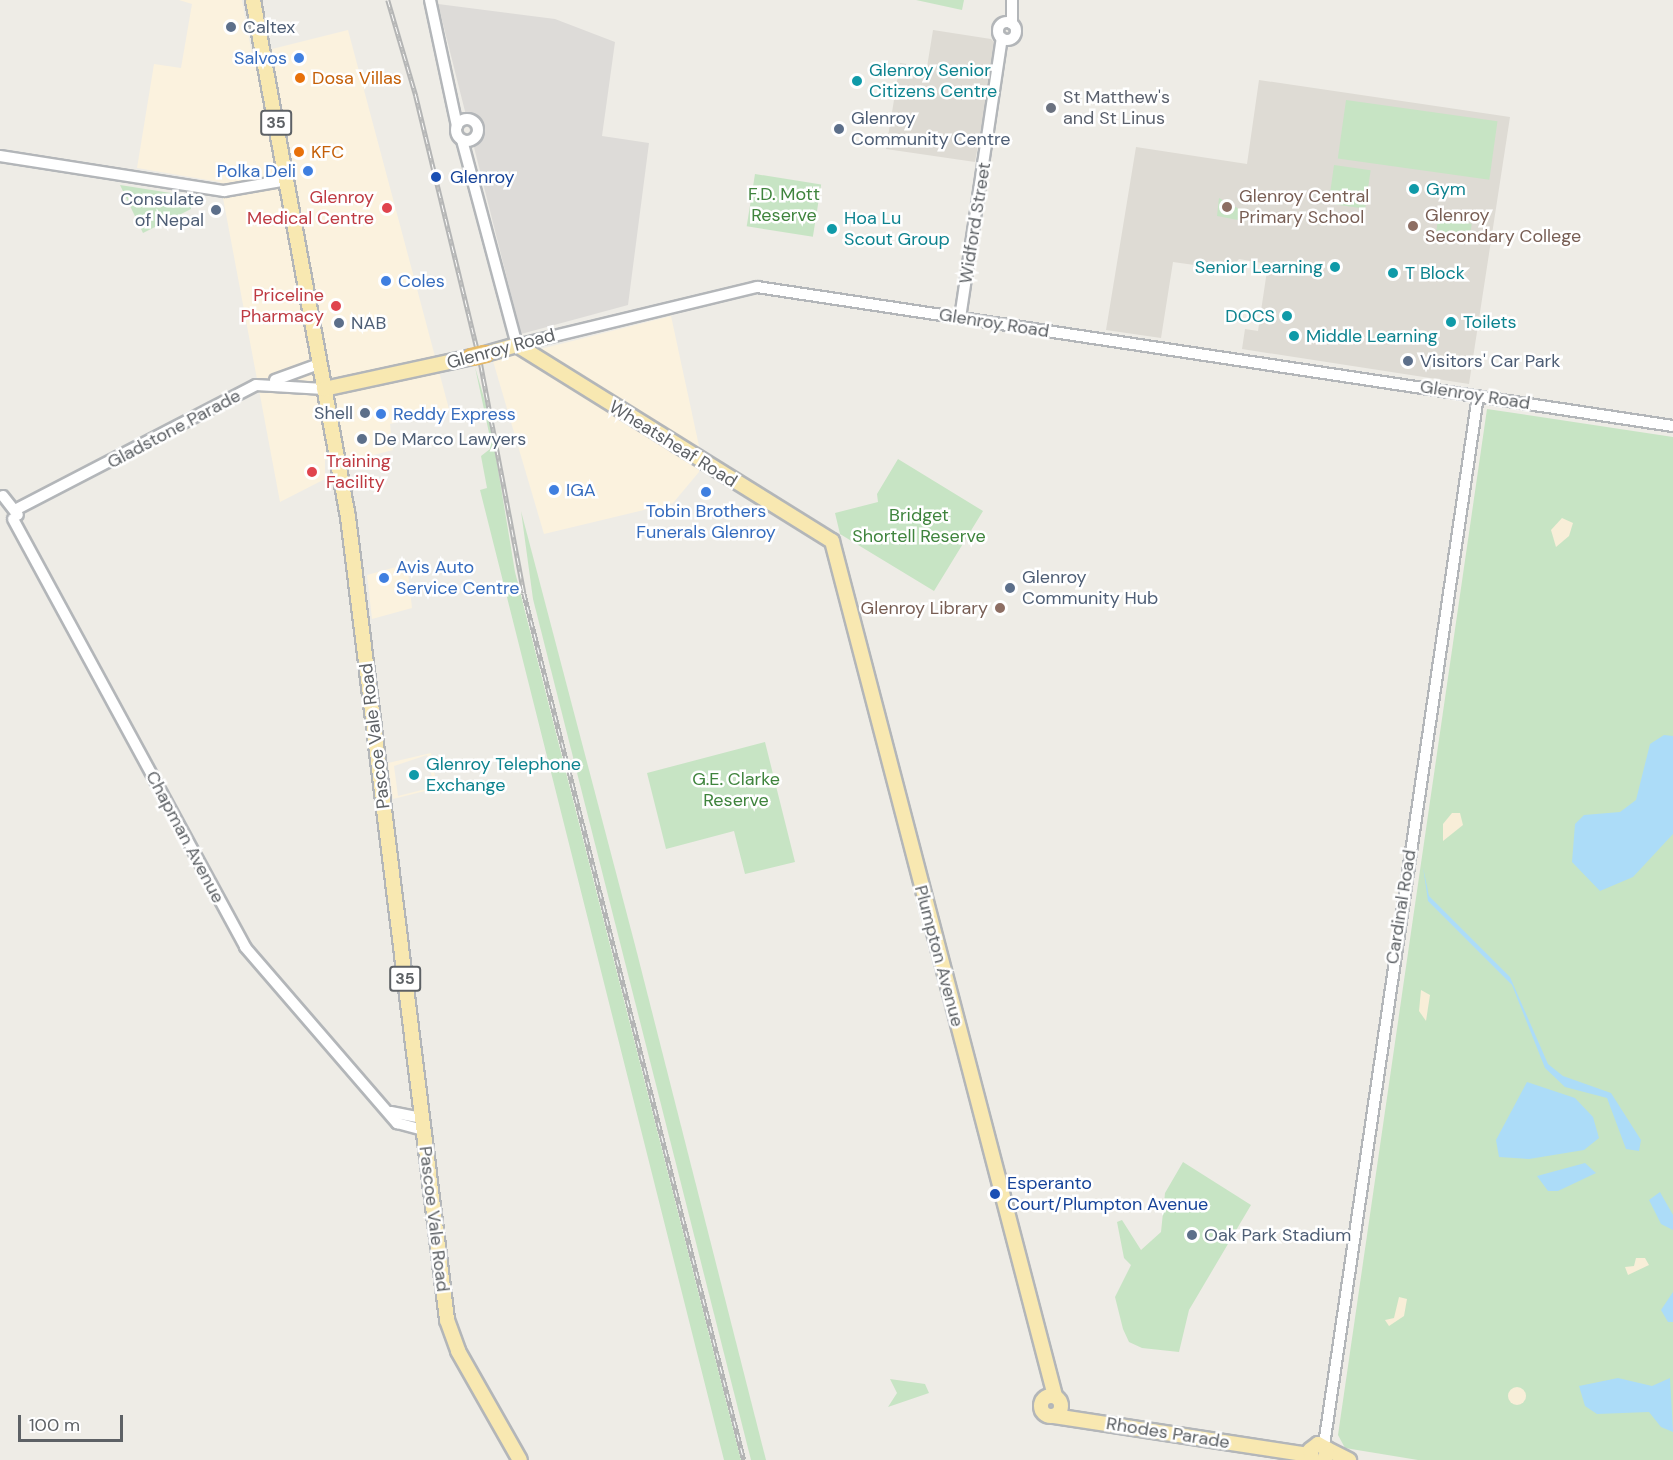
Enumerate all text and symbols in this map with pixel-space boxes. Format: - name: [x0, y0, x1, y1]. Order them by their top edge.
- place label: Caltex: [243, 16, 295, 38]
- marker: Caltex: [224, 20, 238, 34]
- place label: Salvos: [234, 47, 287, 69]
- marker: Salvos: [292, 51, 306, 65]
- place label: Glenroy Senior Citizens Centre: [869, 60, 997, 103]
- place label: Dosa Villas: [312, 67, 402, 89]
- marker: Dosa Villas: [293, 71, 307, 85]
- marker: Glenroy Senior Citizens Centre: [850, 74, 864, 88]
- place label: St Matthew's and St Linus: [1063, 87, 1170, 130]
- marker: St Matthew's and St Linus: [1044, 101, 1058, 115]
- place label: Glenroy Community Centre: [851, 108, 1011, 150]
- road number: 35: [260, 110, 292, 136]
- marker: Glenroy Community Centre: [832, 122, 846, 136]
- place label: KFC: [311, 141, 344, 163]
- marker: KFC: [292, 145, 306, 159]
- place label: Polka Deli: [217, 160, 296, 182]
- street label: Widford Street: [955, 161, 995, 285]
- marker: Polka Deli: [301, 164, 315, 178]
- place label: Glenroy: [450, 166, 514, 188]
- marker: Glenroy: [427, 168, 445, 186]
- place label: Gym: [1426, 178, 1466, 200]
- marker: Gym: [1407, 182, 1421, 196]
- park label: F.D. Mott Reserve: [748, 184, 820, 226]
- place label: Glenroy Central Primary School: [1239, 186, 1369, 228]
- place label: Glenroy Medical Centre: [247, 187, 374, 230]
- place label: Consulate of Nepal: [120, 189, 204, 232]
- marker: Glenroy Medical Centre: [378, 199, 396, 217]
- marker: Glenroy Central Primary School: [1220, 200, 1234, 214]
- marker: Consulate of Nepal: [209, 203, 223, 217]
- place label: Glenroy Secondary College: [1425, 205, 1581, 248]
- place label: Hoa Lu Scout Group: [844, 208, 950, 250]
- marker: Glenroy Secondary College: [1406, 219, 1420, 233]
- marker: Hoa Lu Scout Group: [825, 222, 839, 236]
- place label: Senior Learning: [1195, 256, 1323, 278]
- marker: Senior Learning: [1328, 260, 1342, 274]
- place label: T Block: [1405, 262, 1465, 284]
- marker: T Block: [1386, 266, 1400, 280]
- place label: Coles: [398, 270, 445, 292]
- marker: Coles: [379, 274, 393, 288]
- place label: Priceline Pharmacy: [241, 285, 324, 328]
- marker: Priceline Pharmacy: [329, 299, 343, 313]
- street label: Glenroy Road: [937, 304, 1051, 342]
- place label: DOCS: [1225, 305, 1275, 327]
- marker: DOCS: [1280, 309, 1294, 323]
- place label: Toilets: [1463, 311, 1516, 333]
- place label: NAB: [351, 312, 386, 334]
- marker: Toilets: [1444, 315, 1458, 329]
- marker: NAB: [332, 316, 346, 330]
- street label: Glenroy Road: [445, 324, 557, 374]
- place label: Middle Learning: [1306, 325, 1438, 347]
- marker: Middle Learning: [1287, 329, 1301, 343]
- place label: Visitors' Car Park: [1420, 350, 1560, 372]
- marker: Visitors' Car Park: [1401, 354, 1415, 368]
- street label: Glenroy Road: [1418, 376, 1532, 414]
- street label: Gladstone Parade: [104, 385, 244, 473]
- street label: Wheatsheaf Road: [605, 396, 741, 492]
- place label: Shell: [314, 402, 353, 424]
- place label: Reddy Express: [393, 403, 516, 425]
- marker: Shell: [358, 406, 372, 420]
- marker: Reddy Express: [374, 407, 388, 421]
- place label: De Marco Lawyers: [374, 428, 526, 450]
- marker: De Marco Lawyers: [355, 432, 369, 446]
- place label: Training Facility: [326, 451, 391, 494]
- marker: Training Facility: [303, 463, 321, 481]
- place label: IGA: [566, 479, 596, 501]
- marker: IGA: [547, 483, 561, 497]
- marker: Tobin Brothers Funerals Glenroy: [699, 485, 713, 499]
- place label: Tobin Brothers Funerals Glenroy: [636, 501, 776, 544]
- park label: Bridget Shortell Reserve: [852, 505, 986, 548]
- place label: Avis Auto Service Centre: [396, 557, 519, 600]
- place label: Glenroy Community Hub: [1022, 567, 1158, 610]
- marker: Avis Auto Service Centre: [377, 571, 391, 585]
- marker: Glenroy Community Hub: [1003, 581, 1017, 595]
- place label: Glenroy Library: [861, 597, 988, 619]
- marker: Glenroy Library: [993, 601, 1007, 615]
- street label: Pascoe Vale Road: [355, 662, 395, 810]
- place label: Glenroy Telephone Exchange: [426, 754, 581, 796]
- street label: Chapman Avenue: [141, 767, 229, 907]
- marker: Glenroy Telephone Exchange: [407, 768, 421, 782]
- park label: G.E. Clarke Reserve: [692, 769, 780, 812]
- street label: Cardinal Road: [1381, 848, 1421, 966]
- street label: Plumpton Avenue: [910, 883, 968, 1029]
- road number: 35: [388, 966, 422, 992]
- street label: Pascoe Vale Road: [414, 1145, 454, 1293]
- place label: Esperanto Court/Plumpton Avenue: [1007, 1173, 1208, 1216]
- marker: Esperanto Court/Plumpton Avenue: [988, 1187, 1002, 1201]
- place label: Oak Park Stadium: [1204, 1224, 1351, 1246]
- marker: Oak Park Stadium: [1185, 1228, 1199, 1242]
- scale bar: [21, 1403, 126, 1441]
- text: 100 m: [29, 1413, 80, 1437]
- street label: Rhodes Parade: [1105, 1413, 1231, 1453]

